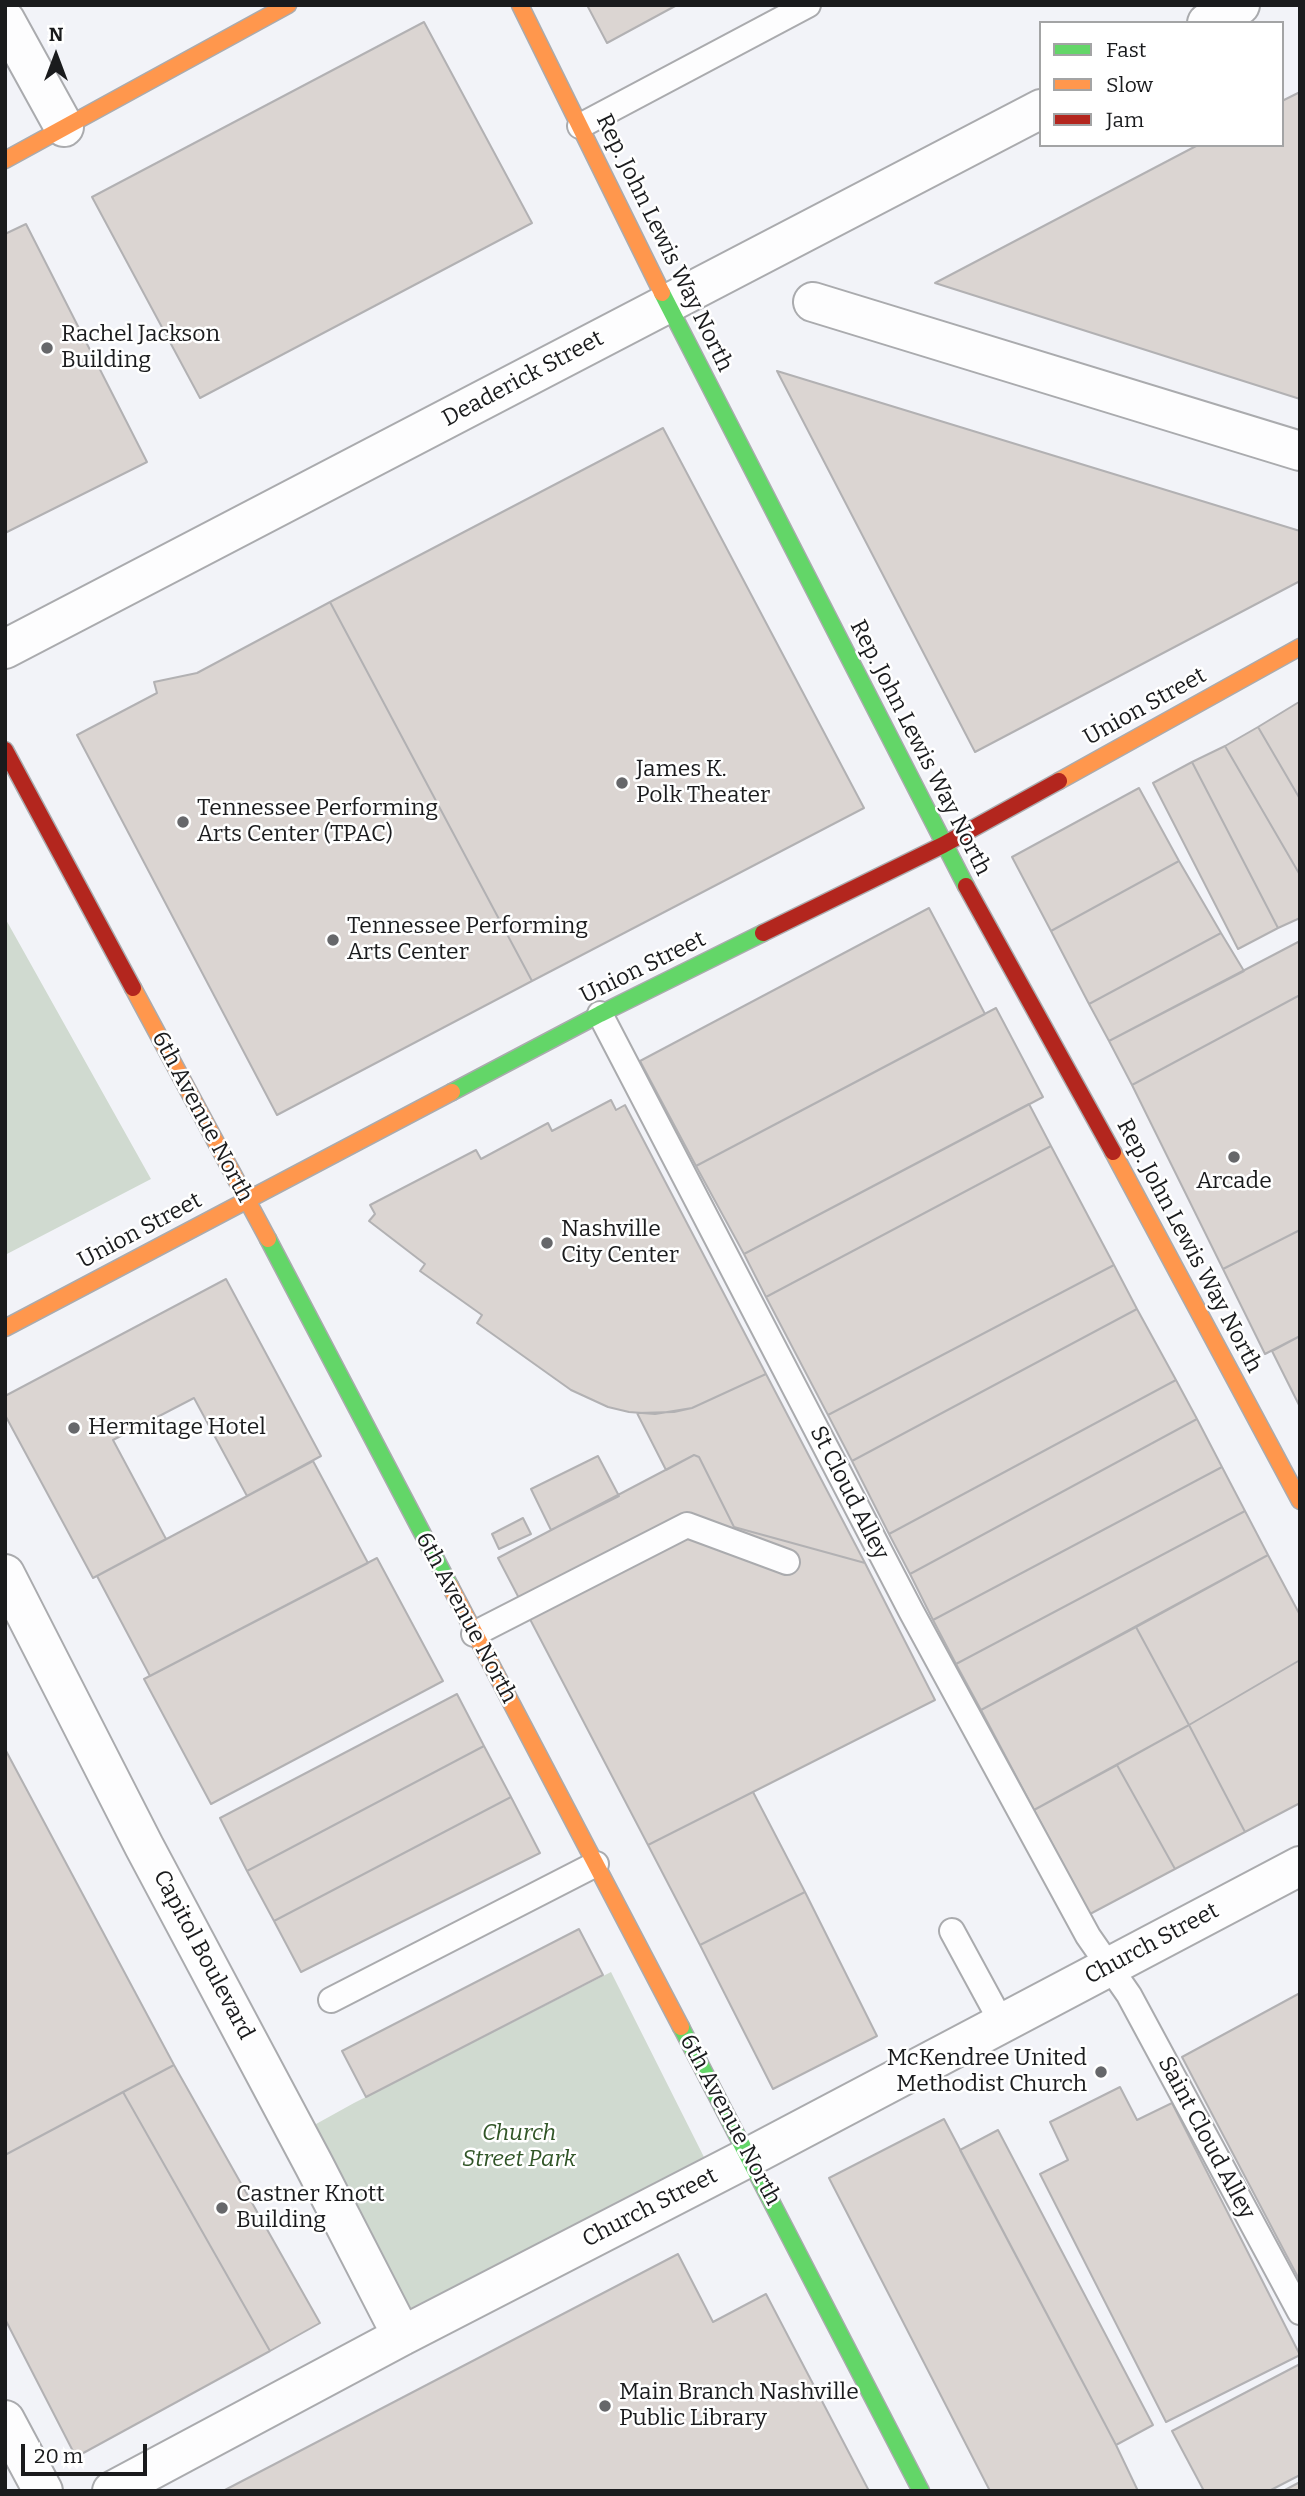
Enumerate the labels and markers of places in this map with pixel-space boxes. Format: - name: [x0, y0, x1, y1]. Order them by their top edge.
- place label: Rachel Jackson Building: [61, 321, 220, 375]
- marker: Rachel Jackson Building: [39, 340, 55, 356]
- place label: James K. Polk Theater: [636, 756, 770, 810]
- marker: James K. Polk Theater: [614, 775, 630, 791]
- place label: Tennessee Performing Arts Center (TPAC): [197, 795, 438, 849]
- marker: Tennessee Performing Arts Center (TPAC): [175, 814, 191, 830]
- place label: Tennessee Performing Arts Center: [347, 913, 588, 967]
- marker: Tennessee Performing Arts Center: [325, 932, 341, 948]
- marker: Arcade: [1226, 1149, 1242, 1165]
- place label: Arcade: [1196, 1168, 1272, 1196]
- place label: Nashville City Center: [561, 1216, 679, 1270]
- marker: Nashville City Center: [539, 1235, 555, 1251]
- place label: Hermitage Hotel: [88, 1414, 266, 1442]
- marker: Hermitage Hotel: [66, 1420, 82, 1436]
- place label: McKendree United Methodist Church: [887, 2045, 1087, 2099]
- marker: McKendree United Methodist Church: [1093, 2064, 1109, 2080]
- place label: Castner Knott Building: [236, 2181, 385, 2235]
- marker: Castner Knott Building: [214, 2200, 230, 2216]
- place label: Main Branch Nashville Public Library: [619, 2379, 859, 2433]
- marker: Main Branch Nashville Public Library: [597, 2398, 613, 2414]

